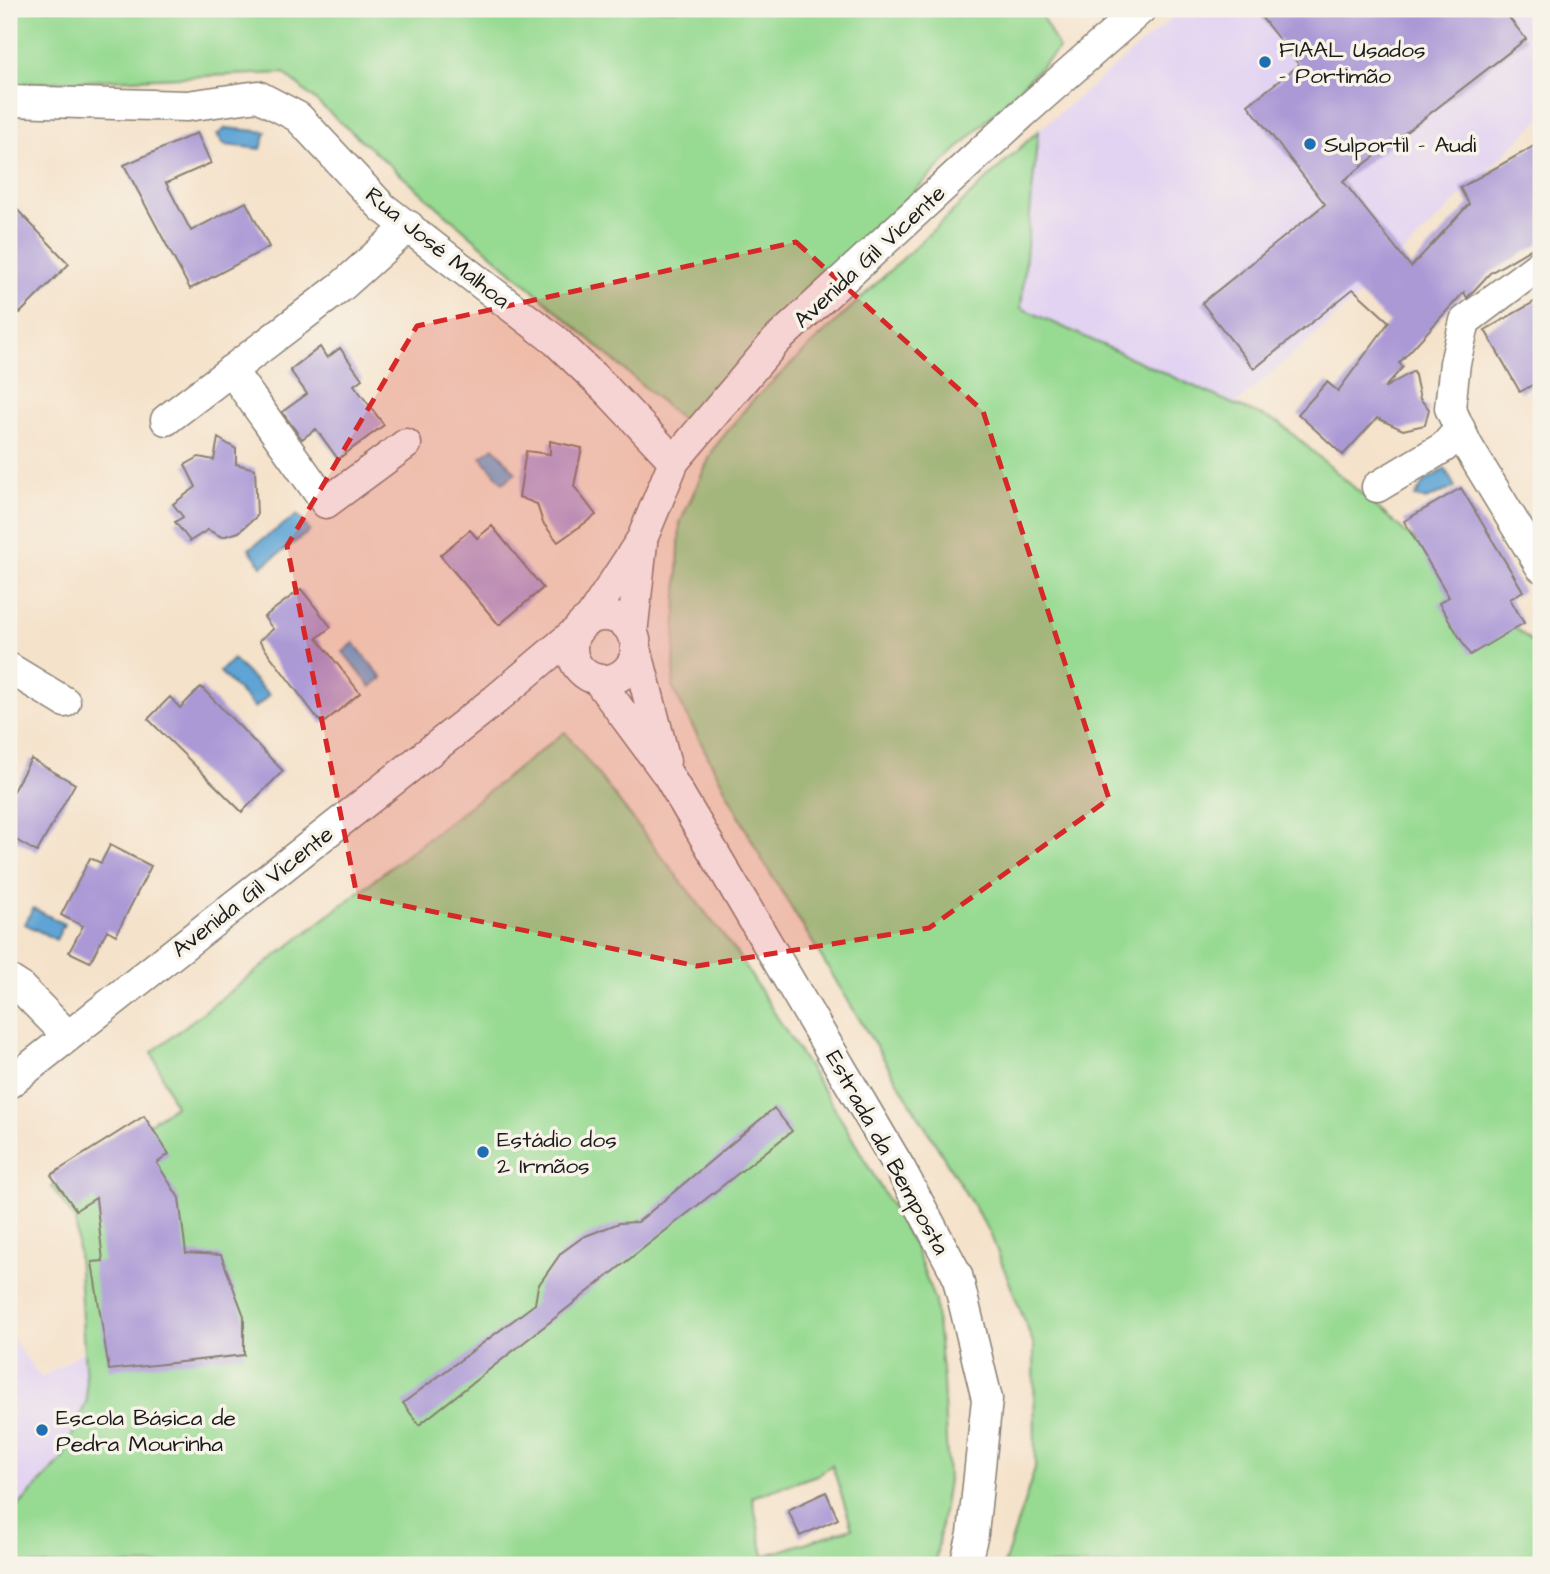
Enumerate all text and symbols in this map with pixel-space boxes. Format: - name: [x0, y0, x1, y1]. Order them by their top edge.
- place label: FIAAL Usados - Portimão: [1279, 34, 1425, 92]
- marker: FIAAL Usados - Portimão: [1257, 54, 1273, 70]
- place label: Sulportil - Audi: [1324, 129, 1477, 161]
- marker: Sulportil - Audi: [1302, 136, 1318, 152]
- street label: Avenida Gil Vicente: [787, 178, 953, 336]
- street label: Rua José Malhoa: [358, 179, 517, 316]
- street label: Avenida Gil Vicente: [165, 818, 340, 965]
- street label: Estrada da Bemposta: [818, 1044, 957, 1261]
- place label: Estádio dos 2 Irmãos: [497, 1124, 617, 1182]
- marker: Estádio dos 2 Irmãos: [475, 1144, 491, 1160]
- place label: Escola Básica de Pedra Mourinha: [56, 1402, 236, 1460]
- marker: Escola Básica de Pedra Mourinha: [34, 1422, 50, 1438]

